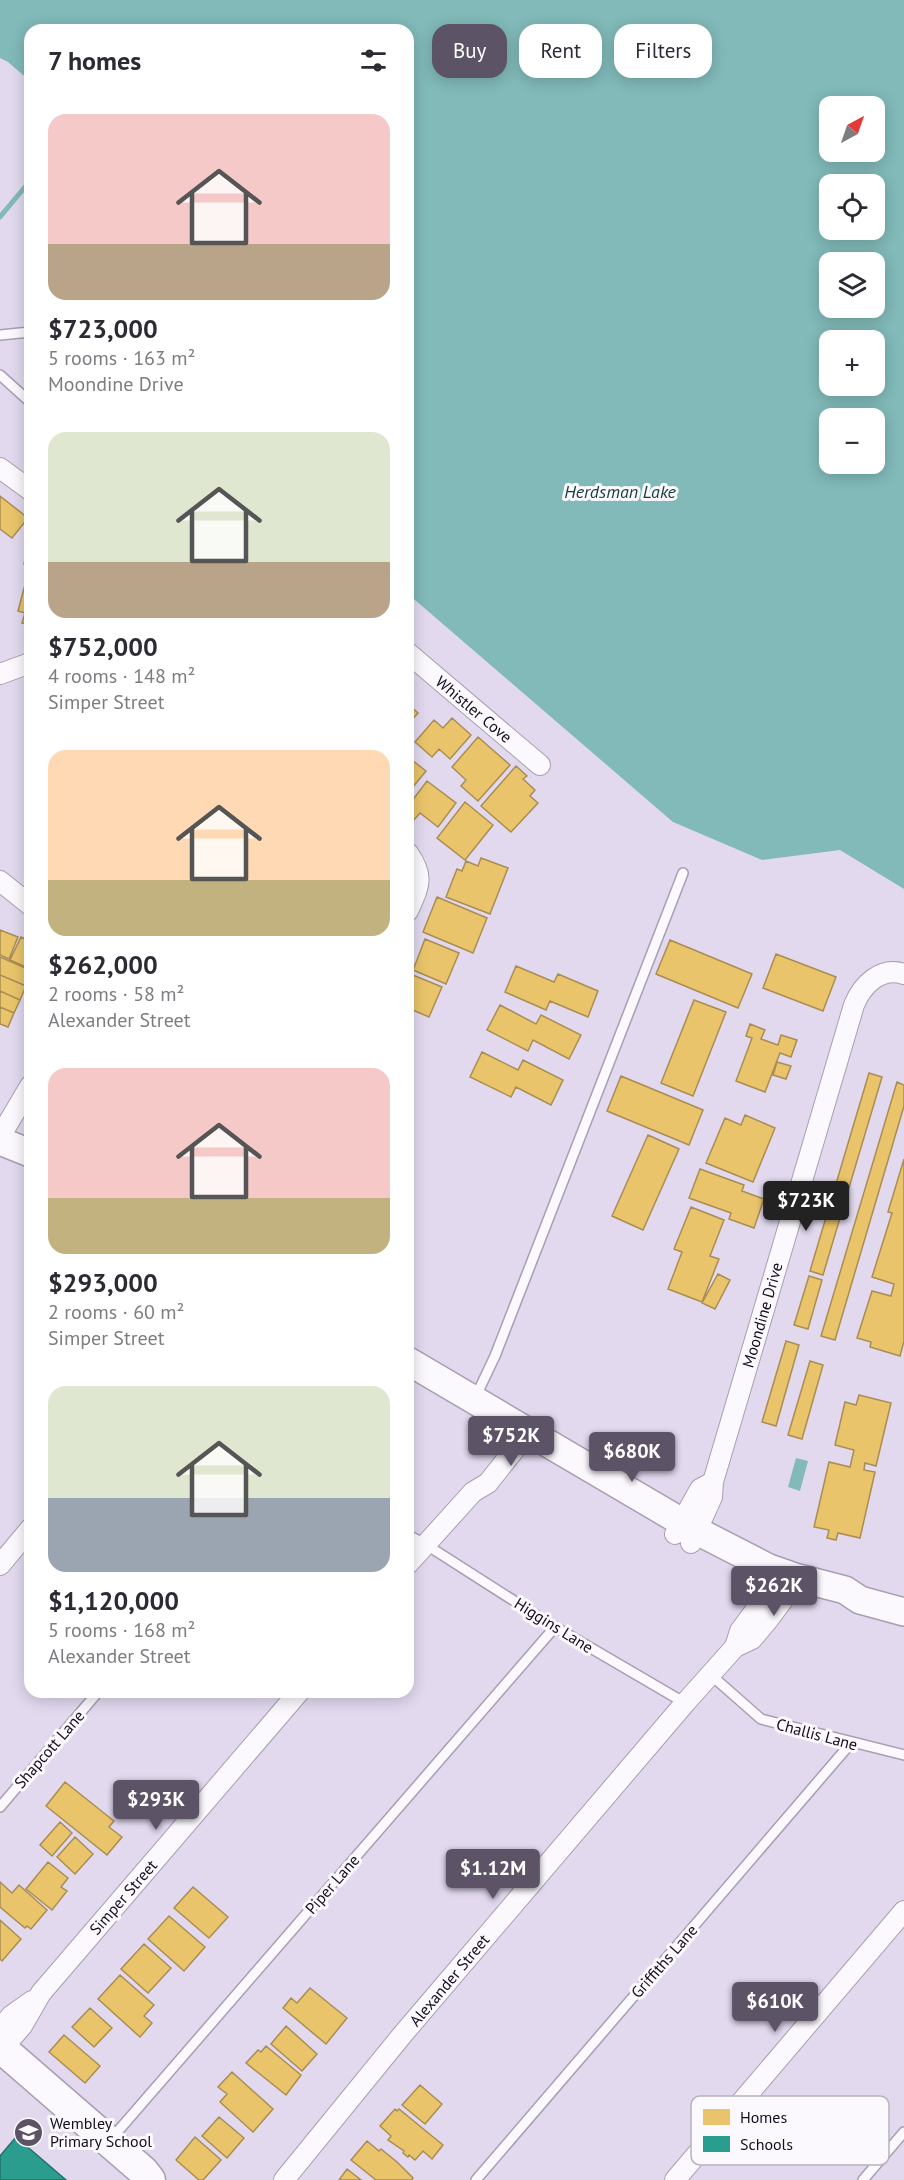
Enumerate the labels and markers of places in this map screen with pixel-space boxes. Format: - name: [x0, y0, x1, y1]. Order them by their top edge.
- pin: $723K: [764, 1181, 848, 1232]
- pin: $752K: [469, 1416, 553, 1467]
- pin: $680K: [590, 1432, 674, 1483]
- pin: $262K: [732, 1566, 816, 1617]
- pin: $293K: [114, 1780, 198, 1831]
- pin: $1.12M: [444, 1849, 542, 1900]
- pin: $610K: [733, 1982, 817, 2033]
- place label: Wembley Primary School: [50, 2113, 152, 2151]
- school or university icon: Wembley Primary School: [13, 2116, 45, 2148]

